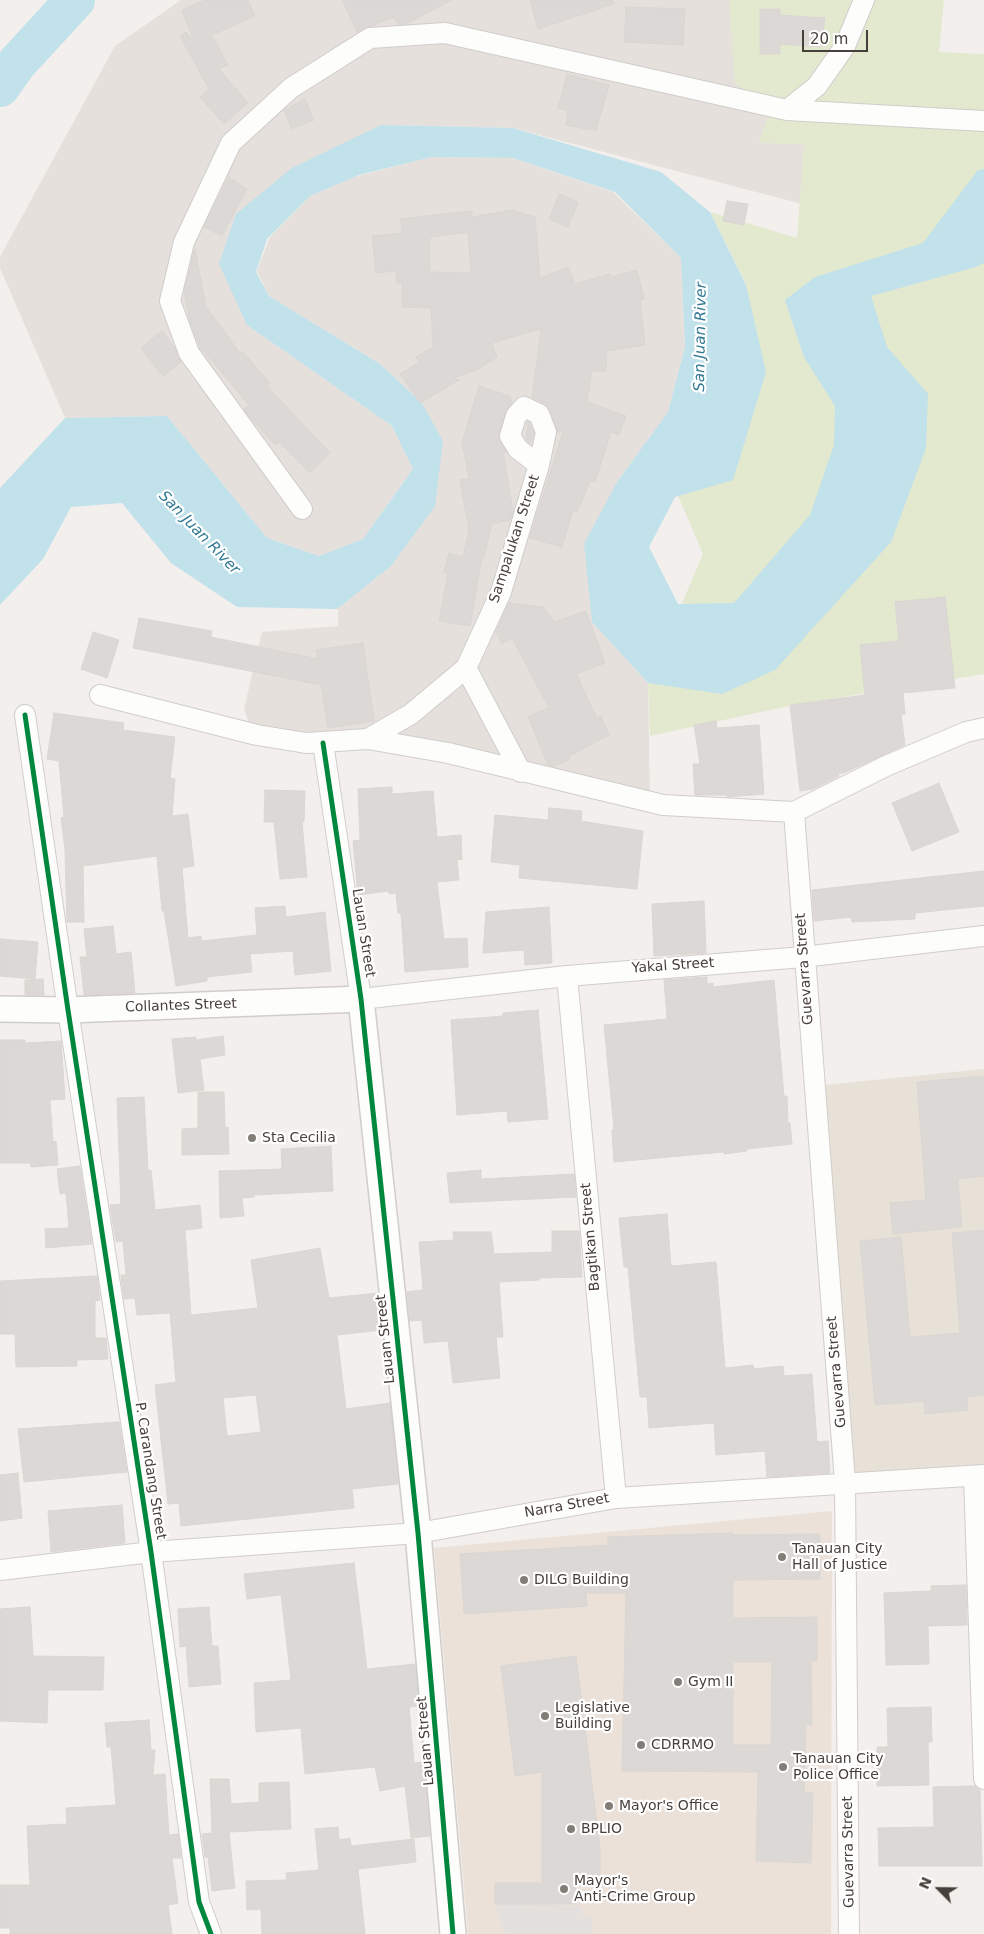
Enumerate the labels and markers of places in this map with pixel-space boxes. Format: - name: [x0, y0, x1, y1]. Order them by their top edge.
- place label: Sta Cecilia: [262, 1130, 336, 1146]
- marker: Sta Cecilia: [246, 1132, 258, 1144]
- place label: Tanauan City Hall of Justice: [792, 1541, 887, 1574]
- marker: Tanauan City Hall of Justice: [776, 1551, 788, 1563]
- place label: DILG Building: [534, 1572, 629, 1588]
- marker: DILG Building: [518, 1574, 530, 1586]
- place label: Gym II: [688, 1674, 733, 1690]
- marker: Gym II: [672, 1676, 684, 1688]
- place label: Legislative Building: [555, 1700, 630, 1732]
- marker: Legislative Building: [539, 1710, 551, 1722]
- place label: CDRRMO: [651, 1737, 714, 1753]
- marker: CDRRMO: [635, 1739, 647, 1751]
- place label: Tanauan City Police Office: [793, 1751, 883, 1784]
- marker: Tanauan City Police Office: [777, 1761, 789, 1773]
- place label: Mayor's Office: [619, 1798, 719, 1814]
- marker: Mayor's Office: [603, 1800, 615, 1812]
- place label: BPLIO: [581, 1821, 622, 1837]
- marker: BPLIO: [565, 1823, 577, 1835]
- place label: Mayor's Anti-Crime Group: [574, 1873, 696, 1905]
- marker: Mayor's Anti-Crime Group: [558, 1883, 570, 1895]

